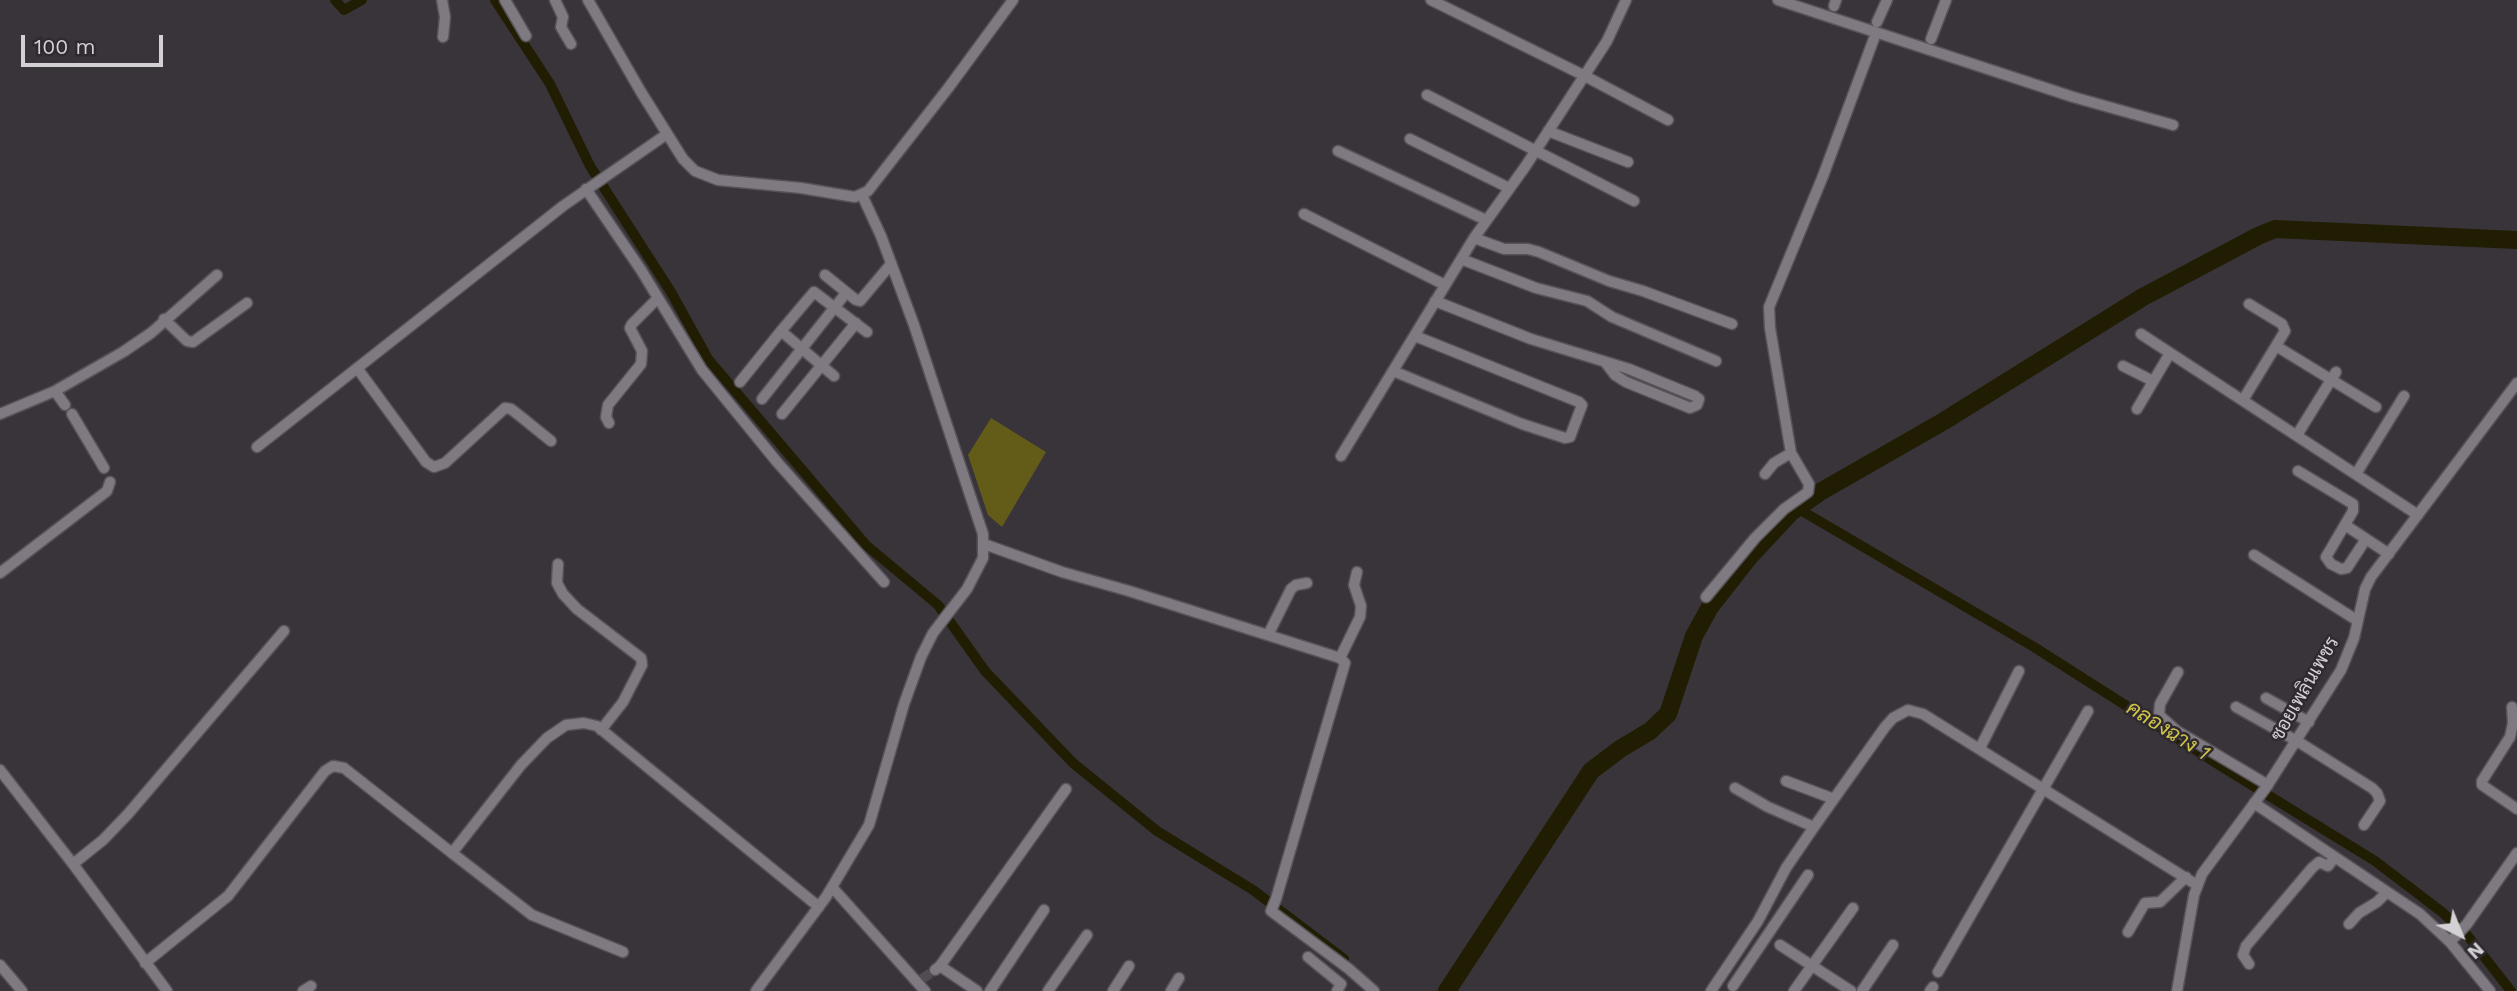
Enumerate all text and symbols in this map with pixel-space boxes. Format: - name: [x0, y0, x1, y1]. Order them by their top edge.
- scale bar: [24, 21, 166, 65]
- text: 100 m: [34, 34, 96, 59]
- street label: ซอยเพลินเพชร: [2266, 633, 2344, 745]
- water label: คลองฉาง 1: [2122, 696, 2214, 766]
- north arrow: [2426, 900, 2496, 970]
- text: N: [2463, 938, 2489, 964]

